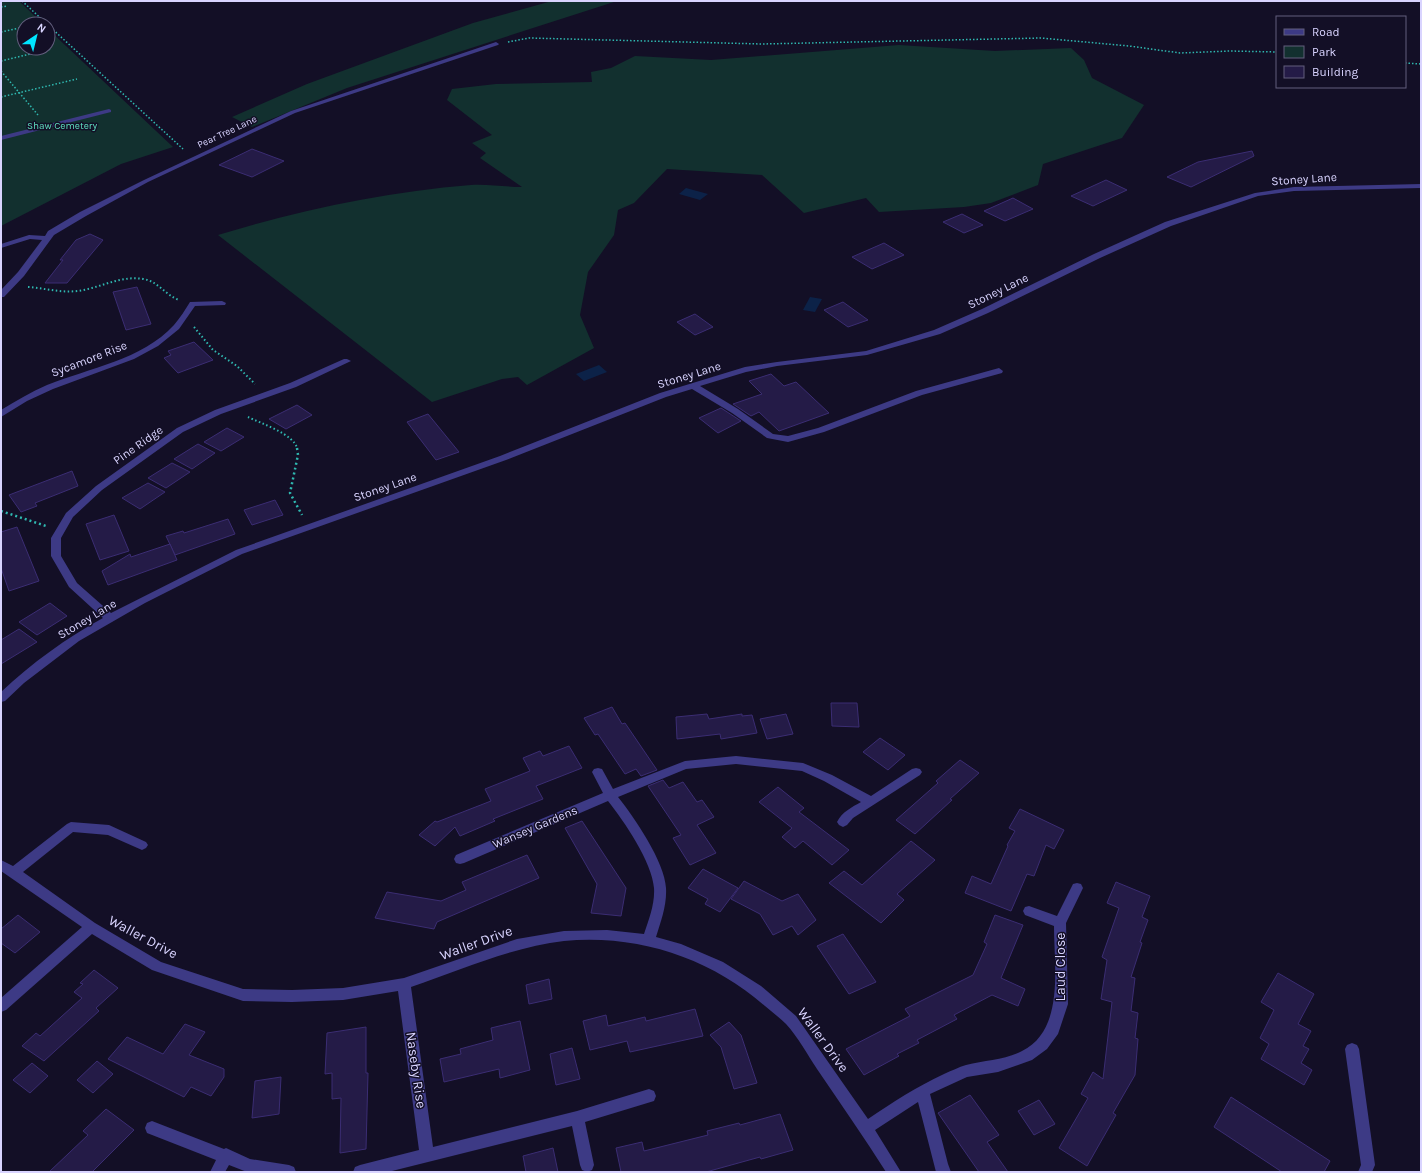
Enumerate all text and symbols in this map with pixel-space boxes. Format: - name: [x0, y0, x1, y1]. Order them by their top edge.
- north arrow: [16, 16, 56, 56]
- legend: [1276, 16, 1406, 88]
- text: N: [34, 21, 48, 36]
- text: Road: [1312, 25, 1340, 39]
- text: Park: [1312, 45, 1337, 59]
- text: Building: [1312, 65, 1359, 79]
- street label: Pear Tree Lane: [195, 113, 259, 151]
- park label: Shaw Cemetery: [27, 120, 97, 132]
- street label: Stoney Lane: [1271, 170, 1337, 188]
- street label: Stoney Lane: [965, 270, 1031, 312]
- street label: Sycamore Rise: [49, 338, 129, 380]
- street label: Stoney Lane: [655, 359, 723, 391]
- street label: Pine Ridge: [110, 423, 166, 467]
- street label: Stoney Lane: [352, 470, 418, 504]
- street label: Stoney Lane: [55, 596, 119, 642]
- street label: Wansey Gardens: [491, 803, 579, 851]
- street label: Waller Drive: [106, 912, 180, 962]
- street label: Waller Drive: [437, 922, 515, 964]
- street label: Laud Close: [1052, 932, 1069, 1002]
- street label: Waller Drive: [794, 1004, 852, 1076]
- street label: Naseby Rise: [402, 1031, 430, 1109]

